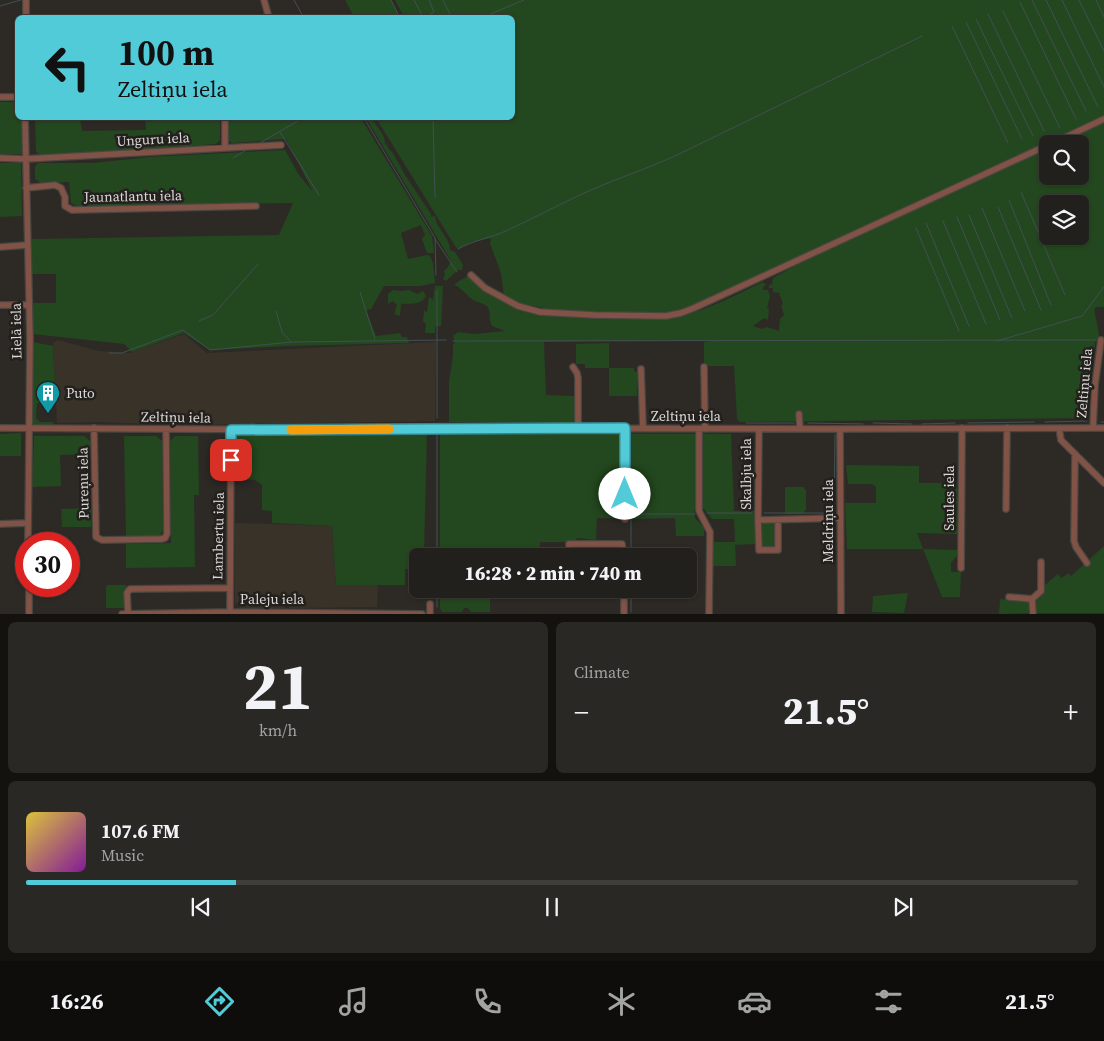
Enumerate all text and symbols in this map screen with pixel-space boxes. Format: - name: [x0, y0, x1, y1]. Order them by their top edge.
- text: 100 m: [118, 29, 214, 77]
- icon: left: [35, 35, 100, 100]
- text: Zeltiņu iela: [118, 74, 228, 104]
- street label: Unguru iela: [116, 127, 191, 151]
- map controls: [1039, 135, 1089, 245]
- button: search: [1039, 135, 1089, 185]
- street label: Jaunatlantu iela: [83, 185, 183, 207]
- button: layers: [1039, 195, 1089, 245]
- street label: Lielā iela: [5, 302, 26, 359]
- street label: Zeltiņu iela: [1071, 347, 1097, 419]
- building icon: Puto: [35, 380, 61, 414]
- place label: Puto: [66, 383, 95, 403]
- street label: Zeltiņu iela: [141, 406, 212, 428]
- street label: Zeltiņu iela: [651, 406, 722, 426]
- street label: Skalbju iela: [736, 437, 756, 510]
- pin: [210, 439, 252, 481]
- street label: Pureņu iela: [72, 446, 94, 519]
- icon: arrive: [217, 446, 245, 474]
- street label: Saules iela: [939, 464, 959, 531]
- position arrow: [598, 467, 650, 519]
- street label: Meldriņu iela: [818, 478, 838, 563]
- street label: Lambertu iela: [207, 491, 229, 580]
- speed limit sign: 30: [15, 532, 80, 597]
- text: 16:28 · 2 min · 740 m: [464, 560, 642, 586]
- street label: Paleju iela: [240, 589, 305, 609]
- text: 21: [243, 642, 313, 731]
- text: Climate: [574, 661, 630, 683]
- text: 21.5°: [783, 685, 869, 737]
- text: −: [574, 693, 589, 731]
- text: +: [1063, 693, 1078, 731]
- text: km/h: [259, 719, 297, 741]
- text: 107.6 FM: [101, 818, 180, 844]
- text: Music: [101, 844, 144, 866]
- icon: previous: [187, 893, 215, 921]
- icon: pause: [538, 893, 566, 921]
- icon: next: [889, 893, 917, 921]
- icon: directions: [202, 984, 237, 1019]
- icon: music: [336, 984, 371, 1019]
- icon: phone: [470, 984, 505, 1019]
- icon: climate: [604, 984, 639, 1019]
- icon: car: [737, 984, 772, 1019]
- icon: filters: [871, 984, 906, 1019]
- text: 16:26: [49, 986, 104, 1016]
- text: 21.5°: [1005, 986, 1055, 1016]

